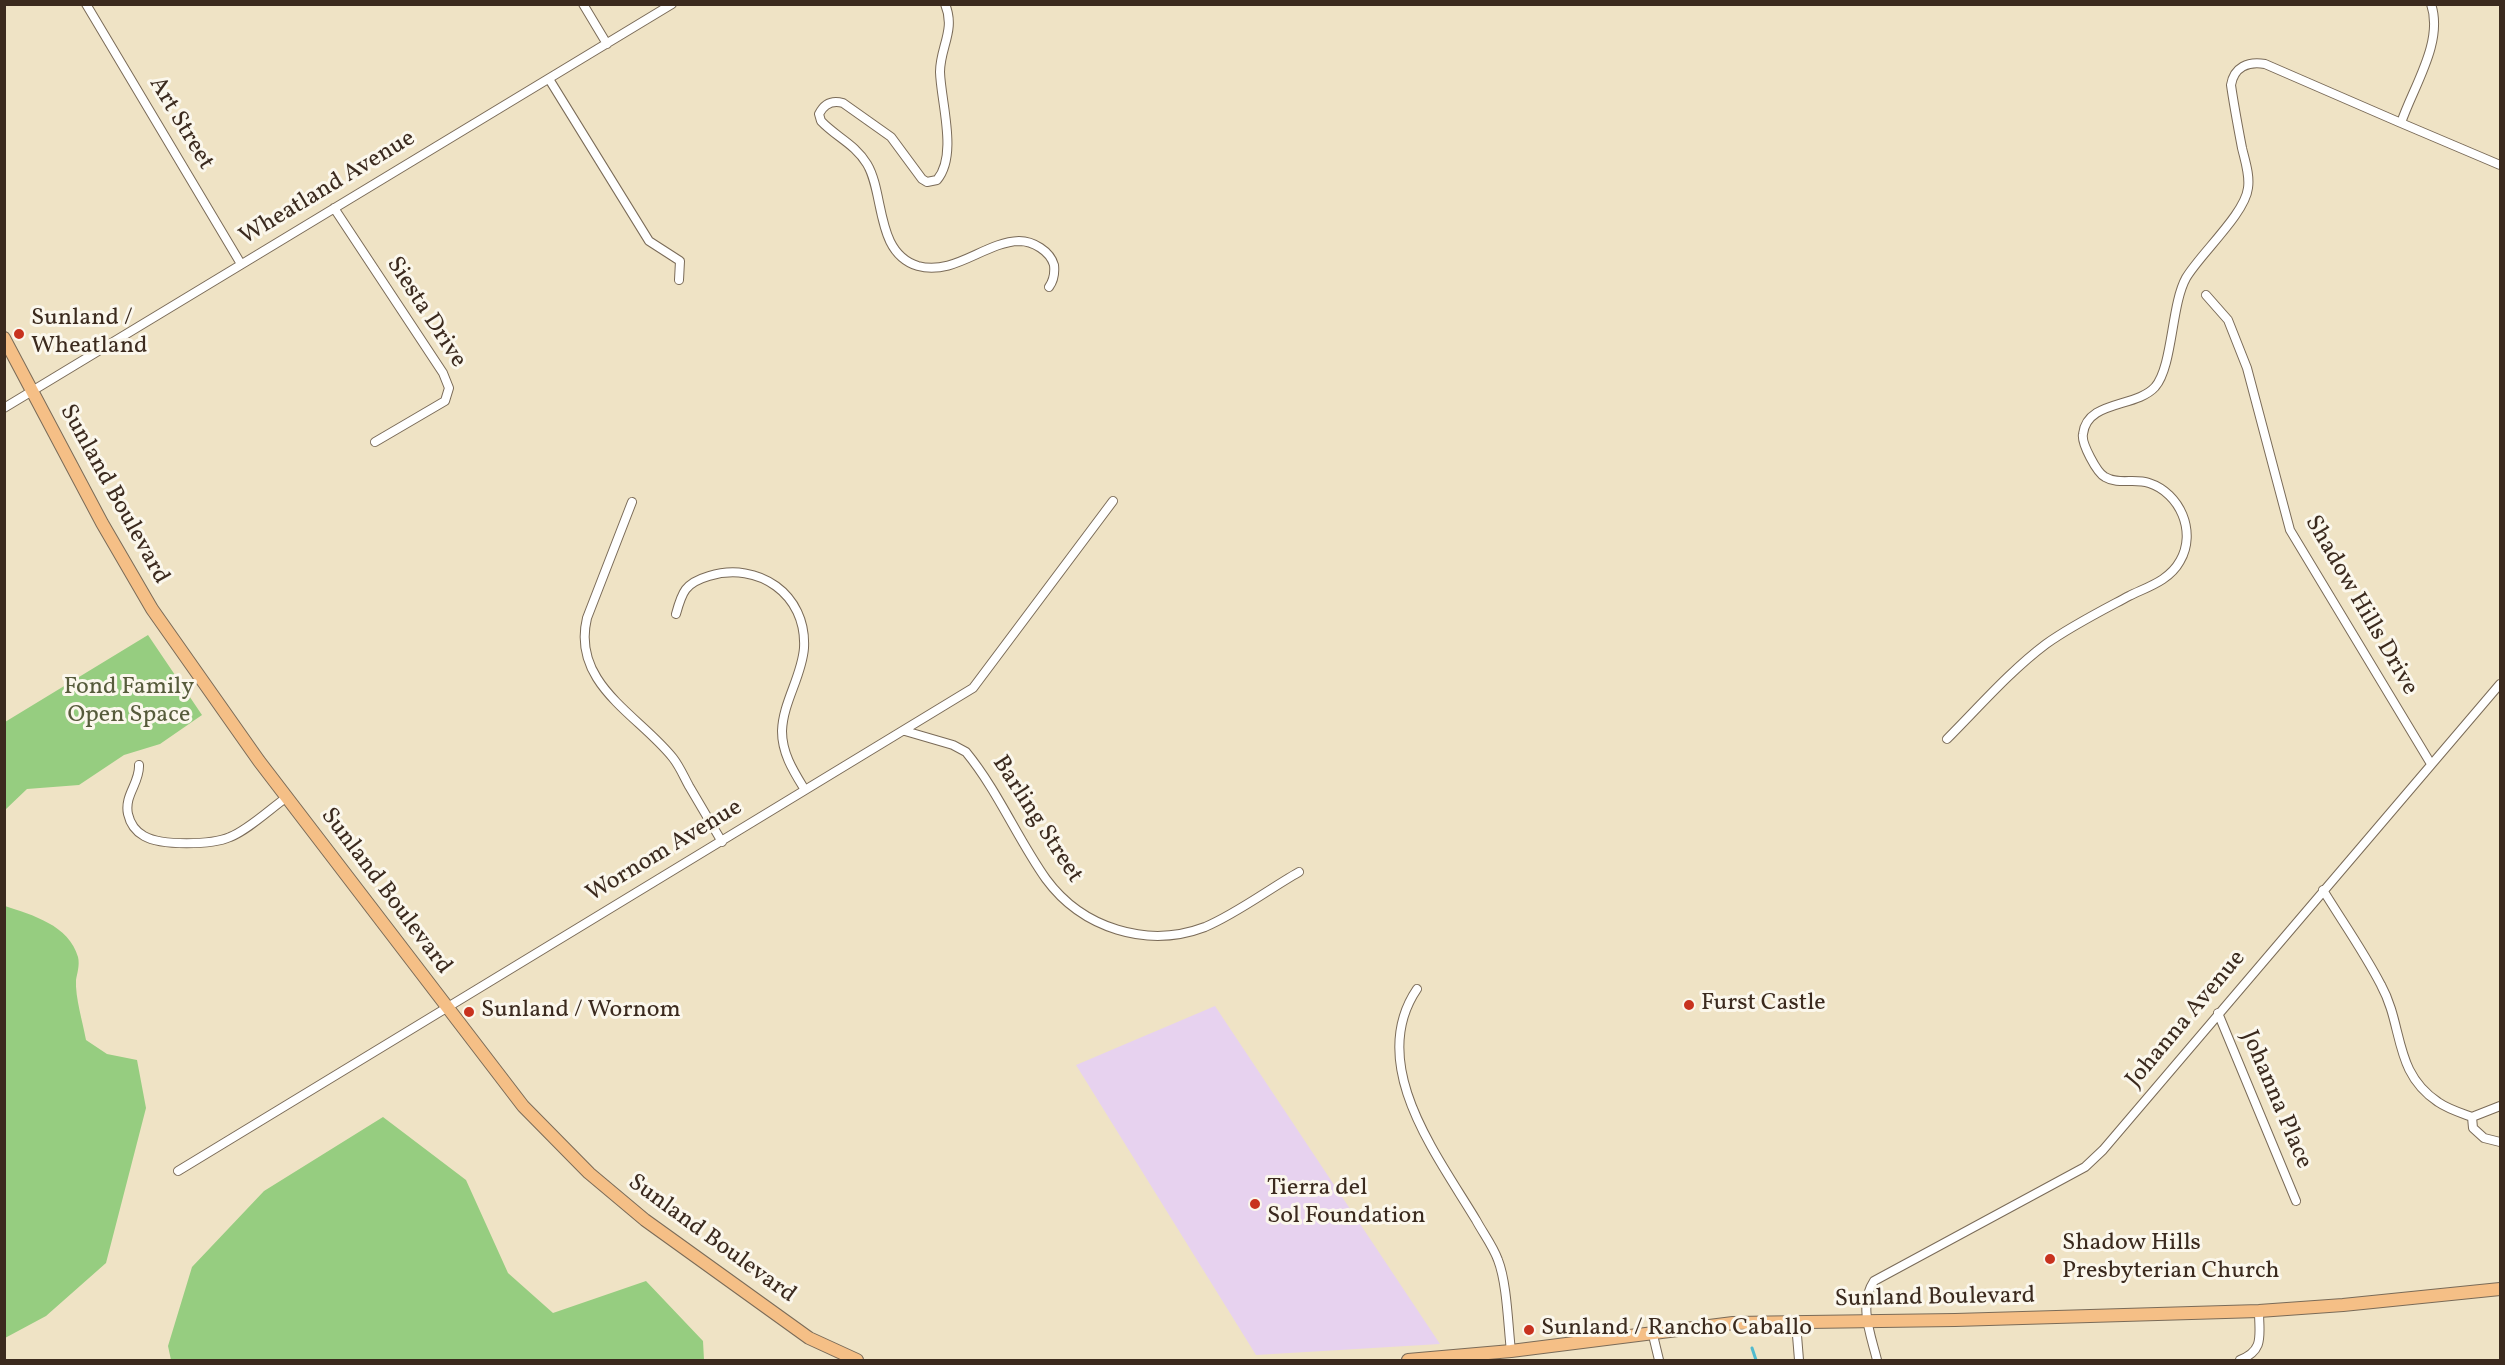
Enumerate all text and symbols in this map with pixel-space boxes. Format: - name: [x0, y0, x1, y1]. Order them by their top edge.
- street label: Art Street: [141, 72, 219, 176]
- street label: Wheatland Avenue: [235, 125, 421, 253]
- street label: Siesta Drive: [379, 252, 471, 374]
- place label: Sunland / Wheatland: [31, 306, 148, 362]
- marker: Sunland / Wheatland: [12, 327, 26, 341]
- street label: Sunland Boulevard: [52, 400, 174, 590]
- street label: Shadow Hills Drive: [2297, 511, 2423, 701]
- park label: Fond Family Open Space: [64, 675, 194, 731]
- street label: Barling Street: [984, 751, 1088, 889]
- street label: Wornom Avenue: [582, 794, 748, 910]
- street label: Sunland Boulevard: [313, 803, 457, 981]
- street label: Johanna Avenue: [2121, 945, 2253, 1095]
- place label: Furst Castle: [1701, 991, 1826, 1019]
- place label: Sunland / Wornom: [481, 998, 681, 1026]
- marker: Furst Castle: [1682, 998, 1696, 1012]
- marker: Sunland / Wornom: [462, 1005, 476, 1019]
- street label: Johanna Place: [2233, 1027, 2317, 1173]
- street label: Sunland Boulevard: [621, 1169, 801, 1311]
- place label: Tierra del Sol Foundation: [1267, 1176, 1426, 1232]
- marker: Tierra del Sol Foundation: [1248, 1197, 1262, 1211]
- place label: Shadow Hills Presbyterian Church: [2062, 1231, 2279, 1287]
- marker: Shadow Hills Presbyterian Church: [2043, 1252, 2057, 1266]
- street label: Sunland Boulevard: [1834, 1283, 2036, 1315]
- place label: Sunland / Rancho Caballo: [1541, 1316, 1812, 1344]
- marker: Sunland / Rancho Caballo: [1522, 1323, 1536, 1337]

